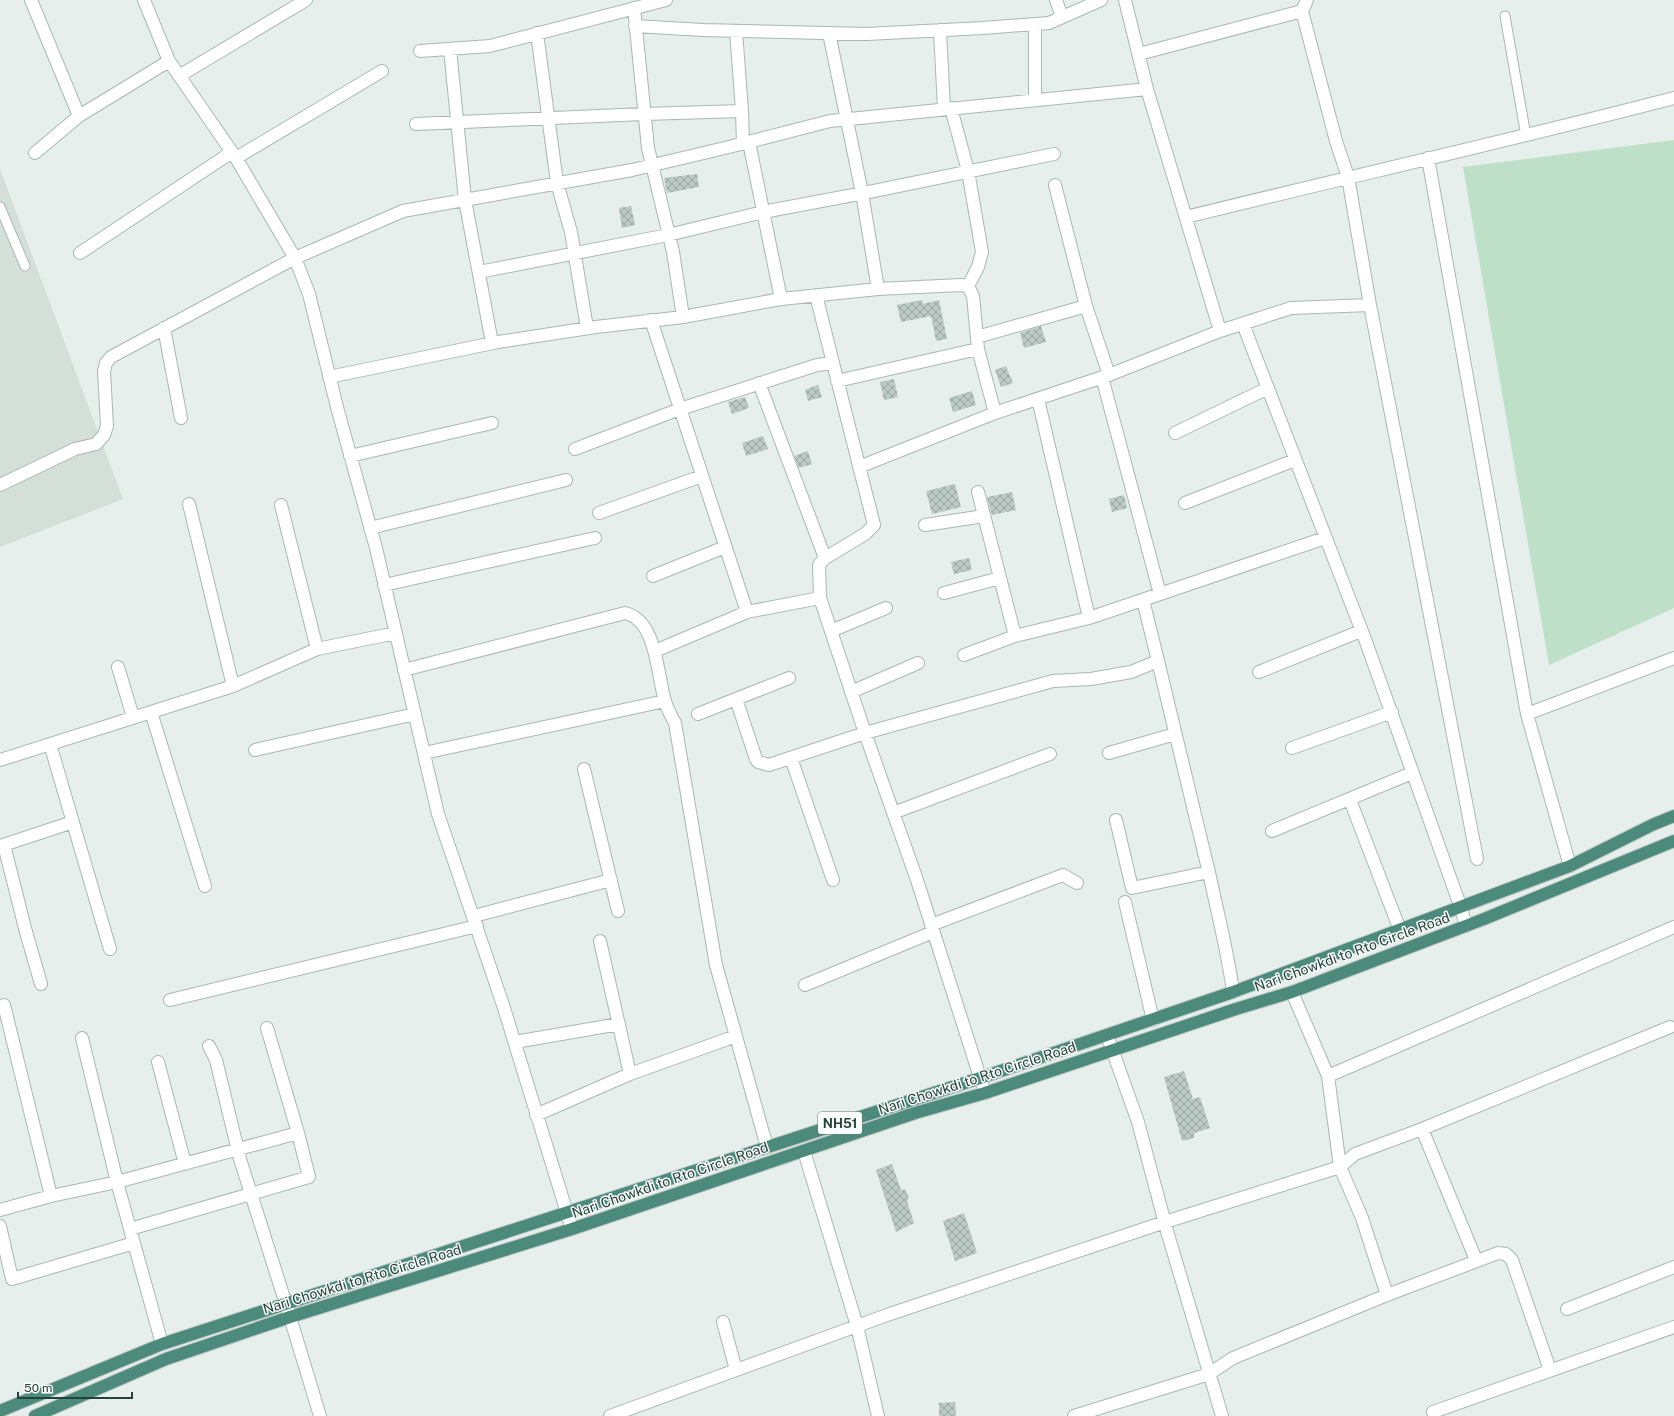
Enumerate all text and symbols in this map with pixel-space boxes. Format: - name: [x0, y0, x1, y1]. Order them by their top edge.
- street label: Nari Chowkdi to Rto Circle Road: [1252, 909, 1452, 995]
- street label: Nari Chowkdi to Rto Circle Road: [876, 1038, 1078, 1118]
- road number: NH51: [818, 1112, 862, 1134]
- street label: Nari Chowkdi to Rto Circle Road: [570, 1139, 770, 1221]
- street label: Nari Chowkdi to Rto Circle Road: [261, 1241, 463, 1317]
- scale bar: [18, 1374, 132, 1400]
- text: 50 m: [24, 1381, 52, 1395]

